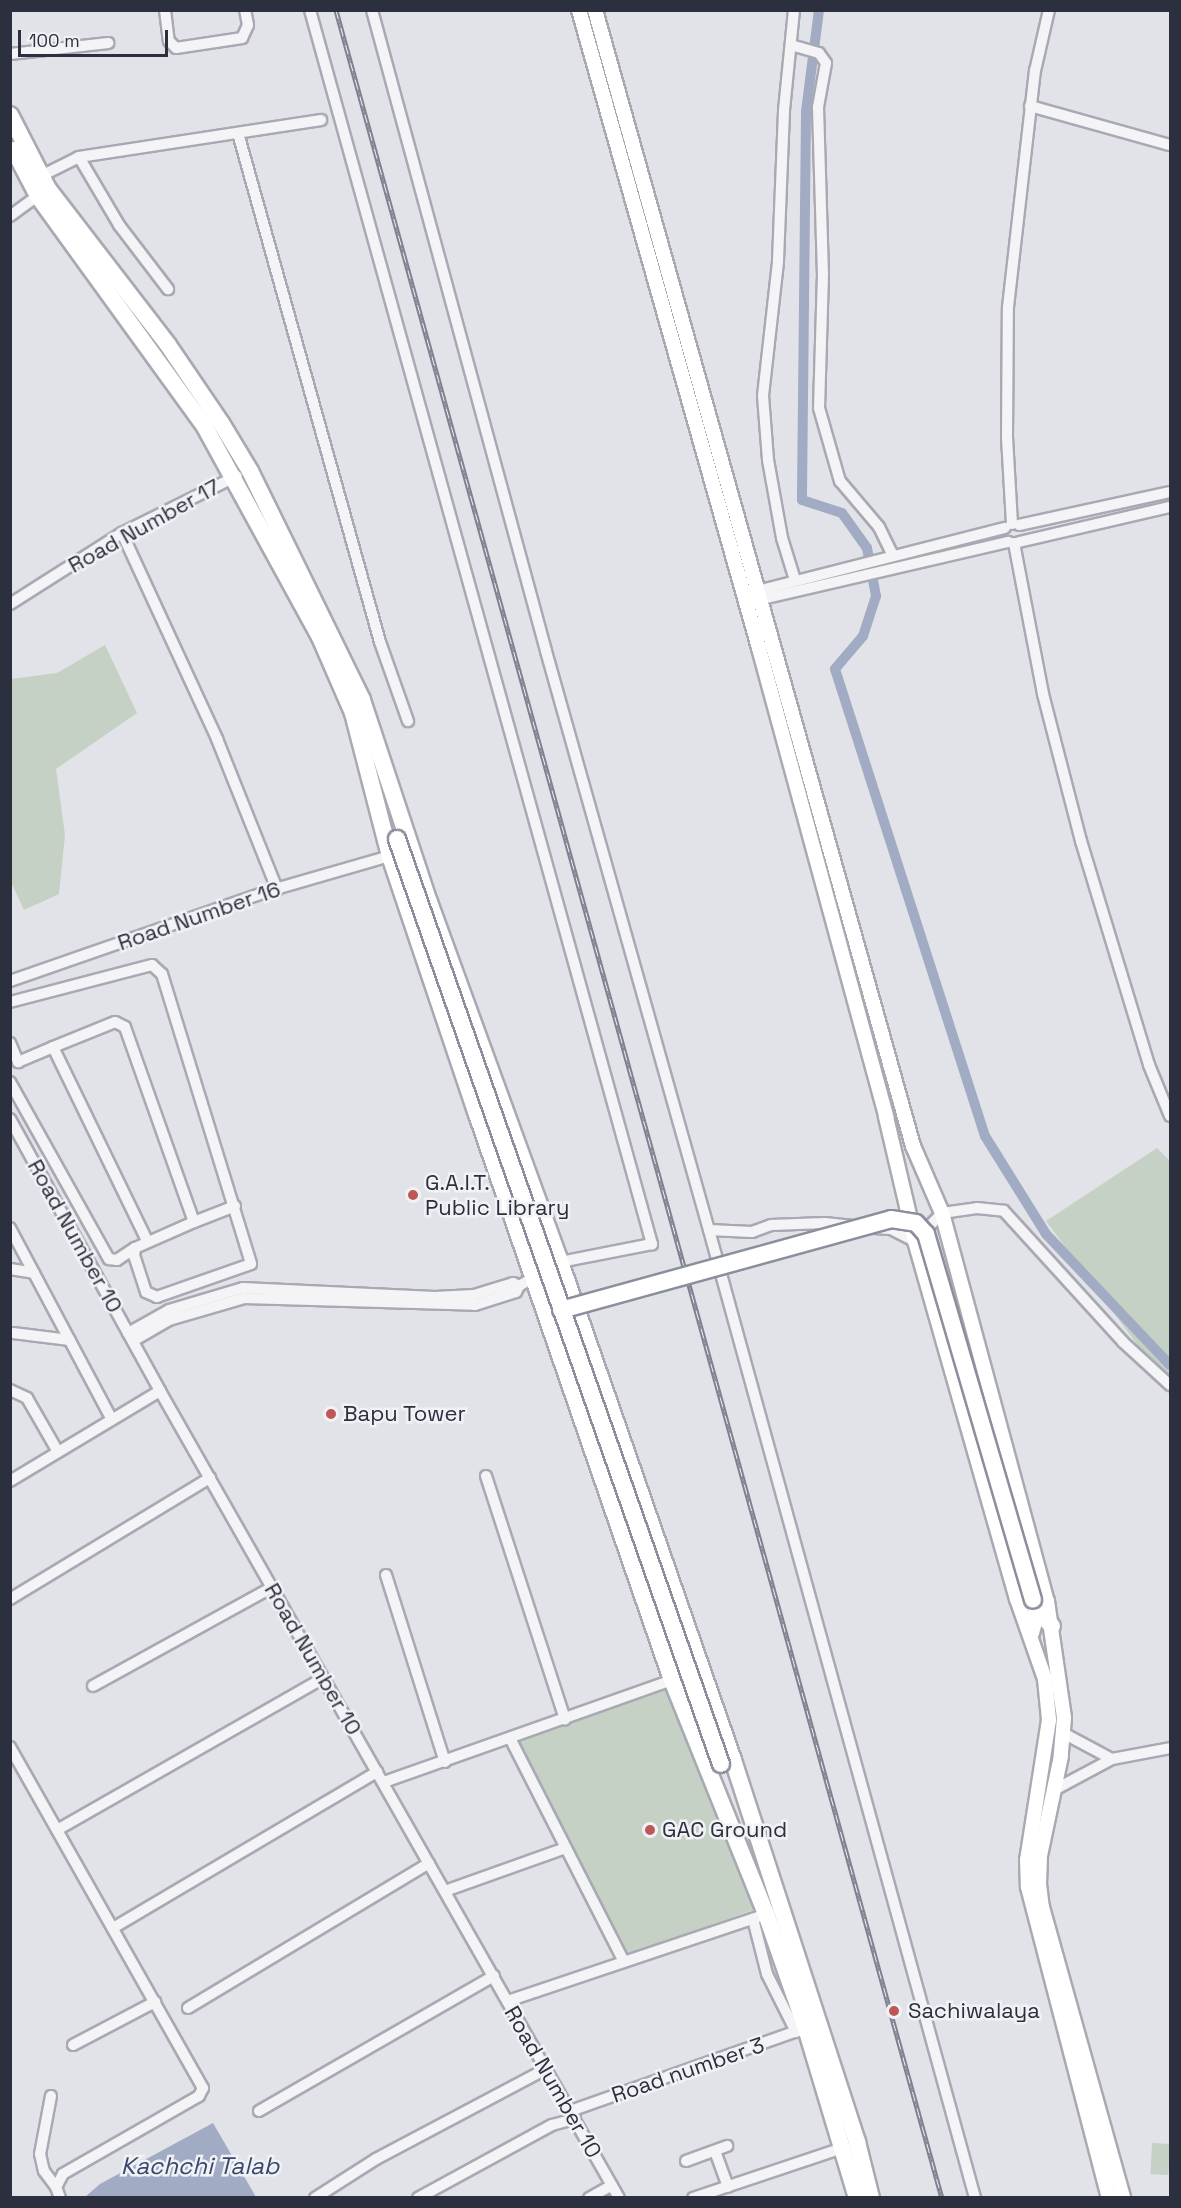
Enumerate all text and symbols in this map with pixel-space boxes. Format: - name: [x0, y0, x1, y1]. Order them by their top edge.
- scale bar: [21, 18, 171, 56]
- text: 100 m: [29, 29, 80, 52]
- street label: Road Number 17: [64, 473, 224, 579]
- street label: Road Number 16: [114, 876, 284, 956]
- street label: Road Number 10: [22, 1155, 128, 1317]
- place label: G.A.I.T. Public Library: [425, 1169, 569, 1220]
- marker: G.A.I.T. Public Library: [406, 1188, 420, 1202]
- place label: Bapu Tower: [343, 1401, 466, 1427]
- marker: Bapu Tower: [324, 1407, 338, 1421]
- street label: Road Number 10: [259, 1578, 367, 1740]
- place label: GAC Ground: [662, 1817, 787, 1843]
- marker: GAC Ground: [643, 1823, 657, 1837]
- place label: Sachiwalaya: [908, 1998, 1040, 2024]
- street label: Road Number 10: [499, 2001, 607, 2163]
- marker: Sachiwalaya: [885, 2002, 903, 2020]
- street label: Road number 3: [608, 2032, 768, 2108]
- water label: Kachchi Talab: [120, 2152, 280, 2180]

